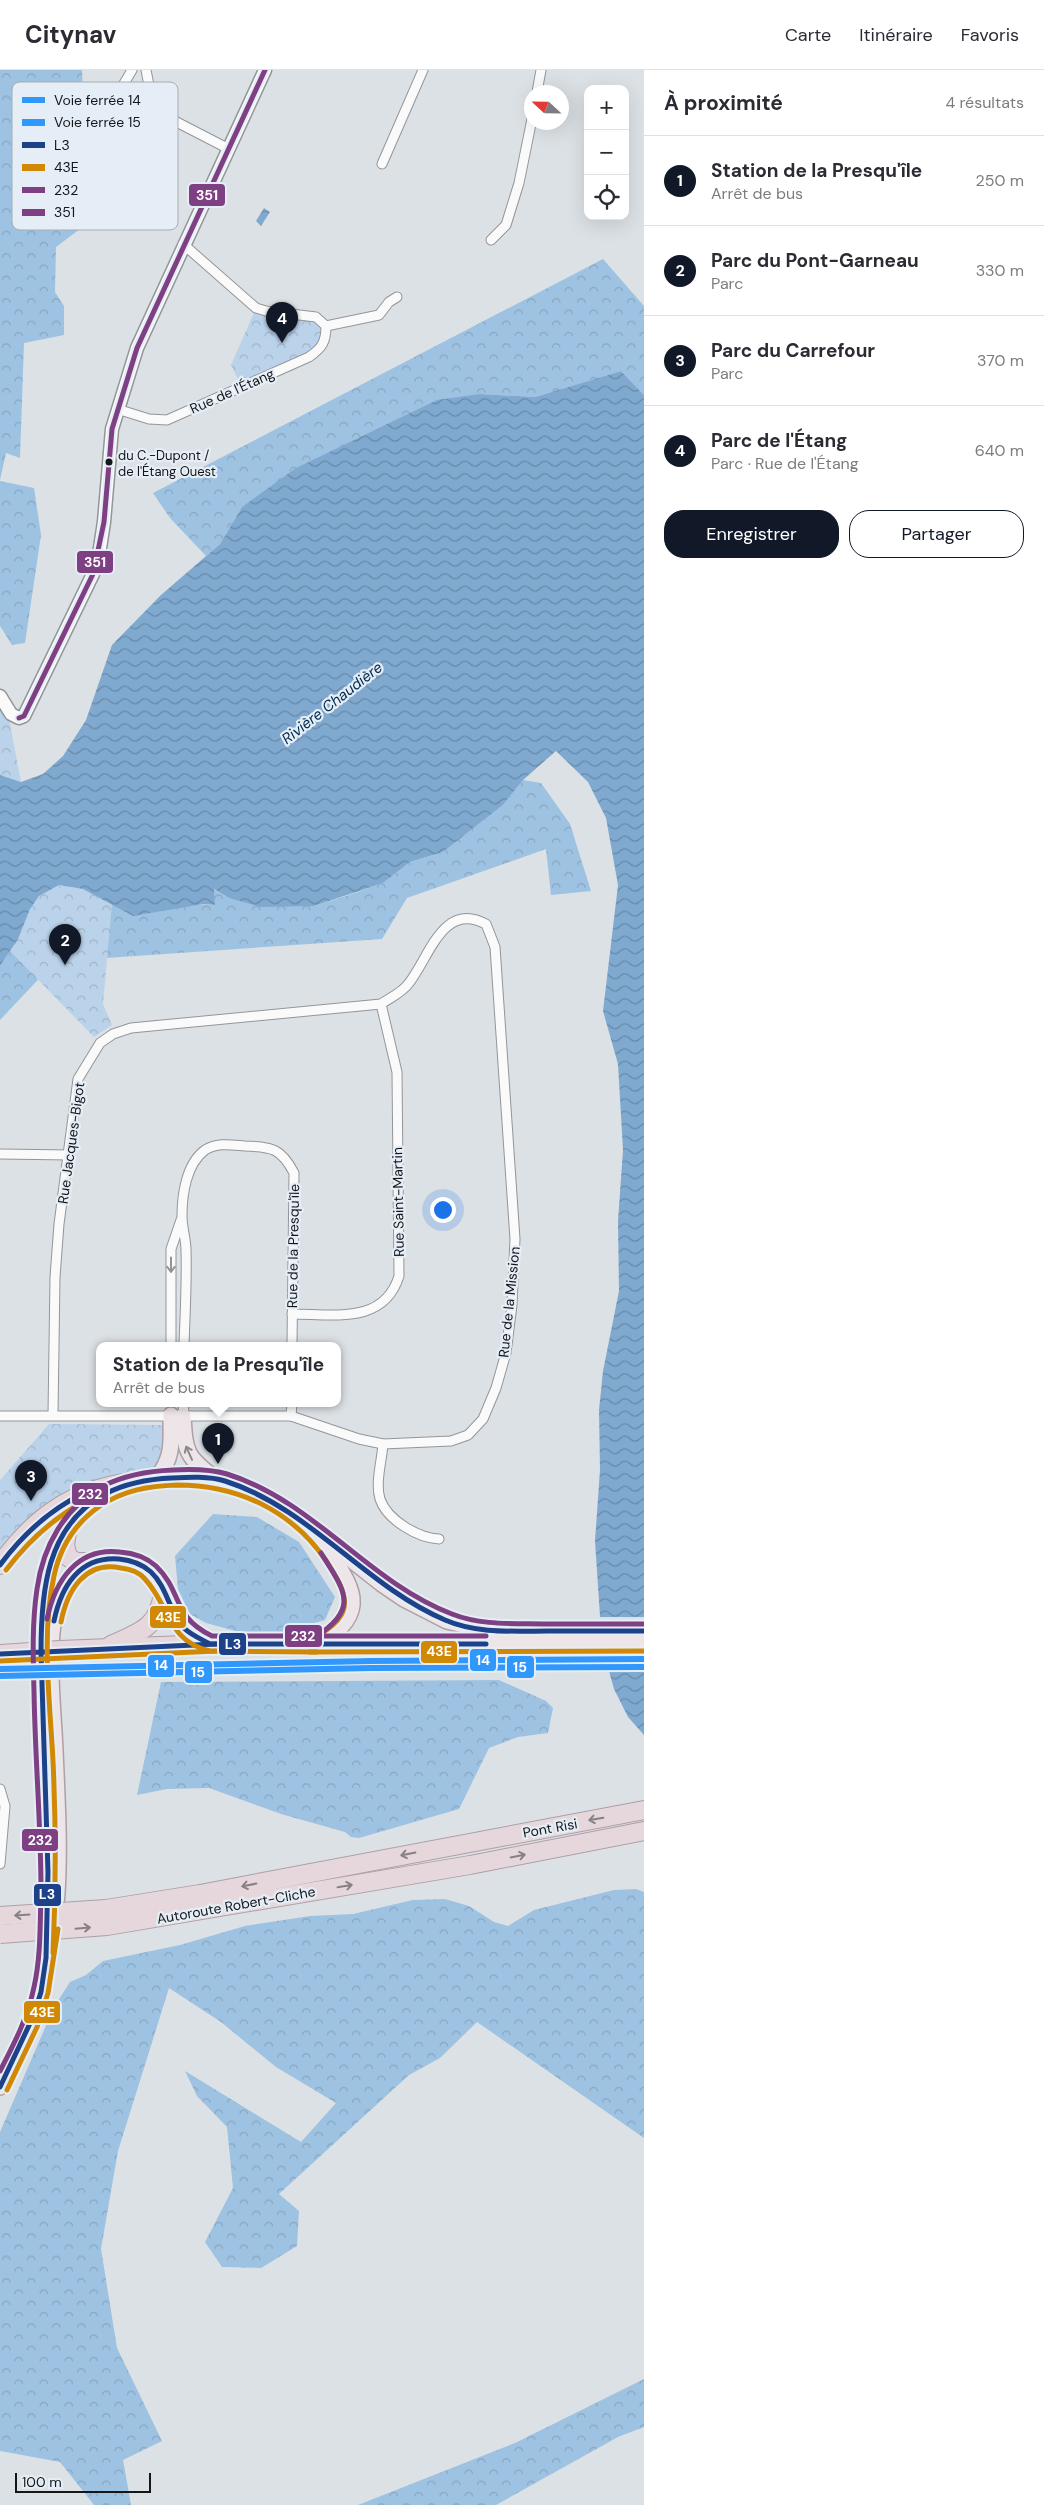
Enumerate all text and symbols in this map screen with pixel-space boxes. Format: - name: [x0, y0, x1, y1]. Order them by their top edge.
- text: Citynav: [25, 19, 116, 50]
- text: Carte: [785, 23, 831, 47]
- text: Itinéraire: [859, 23, 933, 47]
- text: Favoris: [961, 23, 1019, 47]
- legend: [12, 82, 178, 230]
- north arrow: [524, 85, 569, 130]
- map controls: [584, 85, 629, 220]
- button: +: [584, 85, 629, 130]
- text: À proximité: [664, 89, 783, 117]
- text: Voie ferrée 14: [54, 91, 141, 109]
- text: 4 résultats: [946, 92, 1024, 113]
- text: Voie ferrée 15: [54, 113, 141, 131]
- button: −: [584, 130, 629, 175]
- text: L3: [54, 136, 70, 154]
- text: 43E: [54, 158, 79, 176]
- text: Station de la Presqu'île: [711, 158, 922, 183]
- text: 1: [677, 170, 683, 191]
- text: 250 m: [976, 170, 1024, 191]
- button: locate: [584, 175, 629, 220]
- text: 232: [54, 181, 78, 199]
- line badge: 351: [188, 183, 226, 207]
- text: Arrêt de bus: [711, 183, 803, 204]
- text: 351: [196, 186, 218, 204]
- text: 351: [54, 203, 75, 221]
- text: Parc du Pont-Garneau: [711, 248, 919, 273]
- text: 2: [675, 260, 685, 281]
- text: 330 m: [976, 260, 1024, 281]
- text: Parc: [711, 273, 743, 294]
- pin: 4: [266, 302, 298, 343]
- text: Parc du Carrefour: [711, 338, 875, 363]
- text: 3: [675, 350, 685, 371]
- text: 370 m: [977, 350, 1024, 371]
- text: Parc: [711, 363, 743, 384]
- street label: Rue de l'Étang: [187, 364, 277, 418]
- text: Parc de l'Étang: [711, 428, 847, 453]
- text: 4: [675, 440, 685, 461]
- text: 640 m: [975, 440, 1024, 461]
- place label: du C.-Dupont / de l'Étang Ouest: [118, 447, 216, 480]
- text: Parc · Rue de l'Étang: [711, 453, 859, 474]
- marker: du C.-Dupont / de l'Étang Ouest: [104, 457, 114, 467]
- button: Enregistrer: [664, 510, 839, 558]
- button: Partager: [849, 510, 1024, 558]
- line badge: 351: [76, 550, 114, 574]
- text: 351: [84, 553, 106, 571]
- water label: Rivière Chaudière: [278, 657, 387, 749]
- pin: 2: [49, 924, 81, 965]
- street label: Rue Jacques-Bigot: [54, 1081, 88, 1205]
- street label: Rue Saint-Martin: [388, 1147, 408, 1257]
- street label: Rue de la Presqu'île: [283, 1184, 303, 1308]
- your location: [430, 1197, 456, 1223]
- street label: Rue de la Mission: [494, 1245, 524, 1359]
- one-way arrow: [166, 1256, 176, 1272]
- popup: [96, 1342, 341, 1407]
- text: Station de la Presqu'île: [113, 1352, 324, 1377]
- text: Arrêt de bus: [113, 1377, 205, 1398]
- pin: 1: [202, 1423, 234, 1464]
- one-way arrow: [184, 1446, 193, 1461]
- pin: 3: [15, 1460, 47, 1501]
- line badge: 232: [71, 1482, 109, 1506]
- text: 232: [78, 1485, 102, 1503]
- line badge: 43E: [149, 1605, 187, 1629]
- text: 43E: [155, 1608, 181, 1626]
- line badge: 232: [284, 1624, 323, 1648]
- text: 232: [291, 1627, 315, 1645]
- line badge: L3: [218, 1632, 247, 1656]
- text: L3: [225, 1635, 241, 1653]
- line badge: 43E: [420, 1640, 458, 1664]
- text: 43E: [426, 1642, 452, 1660]
- line badge: 14: [469, 1648, 497, 1672]
- text: 14: [476, 1651, 490, 1669]
- line badge: 14: [147, 1654, 175, 1678]
- line badge: 15: [506, 1655, 535, 1679]
- text: 14: [154, 1656, 168, 1674]
- text: 15: [513, 1658, 527, 1676]
- line badge: 15: [184, 1660, 213, 1684]
- text: 15: [191, 1663, 205, 1681]
- street label: Pont Risi: [521, 1814, 579, 1842]
- one-way arrow: [588, 1815, 604, 1825]
- line badge: 232: [21, 1828, 59, 1852]
- text: 232: [28, 1831, 52, 1849]
- one-way arrow: [401, 1850, 417, 1860]
- one-way arrow: [509, 1850, 525, 1860]
- one-way arrow: [241, 1881, 257, 1890]
- one-way arrow: [337, 1881, 353, 1891]
- street label: Autoroute Robert-Cliche: [155, 1882, 317, 1928]
- line badge: L3: [33, 1883, 62, 1907]
- text: L3: [39, 1885, 55, 1903]
- one-way arrow: [15, 1910, 31, 1919]
- one-way arrow: [75, 1923, 91, 1932]
- line badge: 43E: [23, 2000, 61, 2024]
- text: 43E: [29, 2003, 55, 2021]
- scale bar: [15, 2470, 151, 2493]
- text: 100 m: [22, 2473, 62, 2491]

